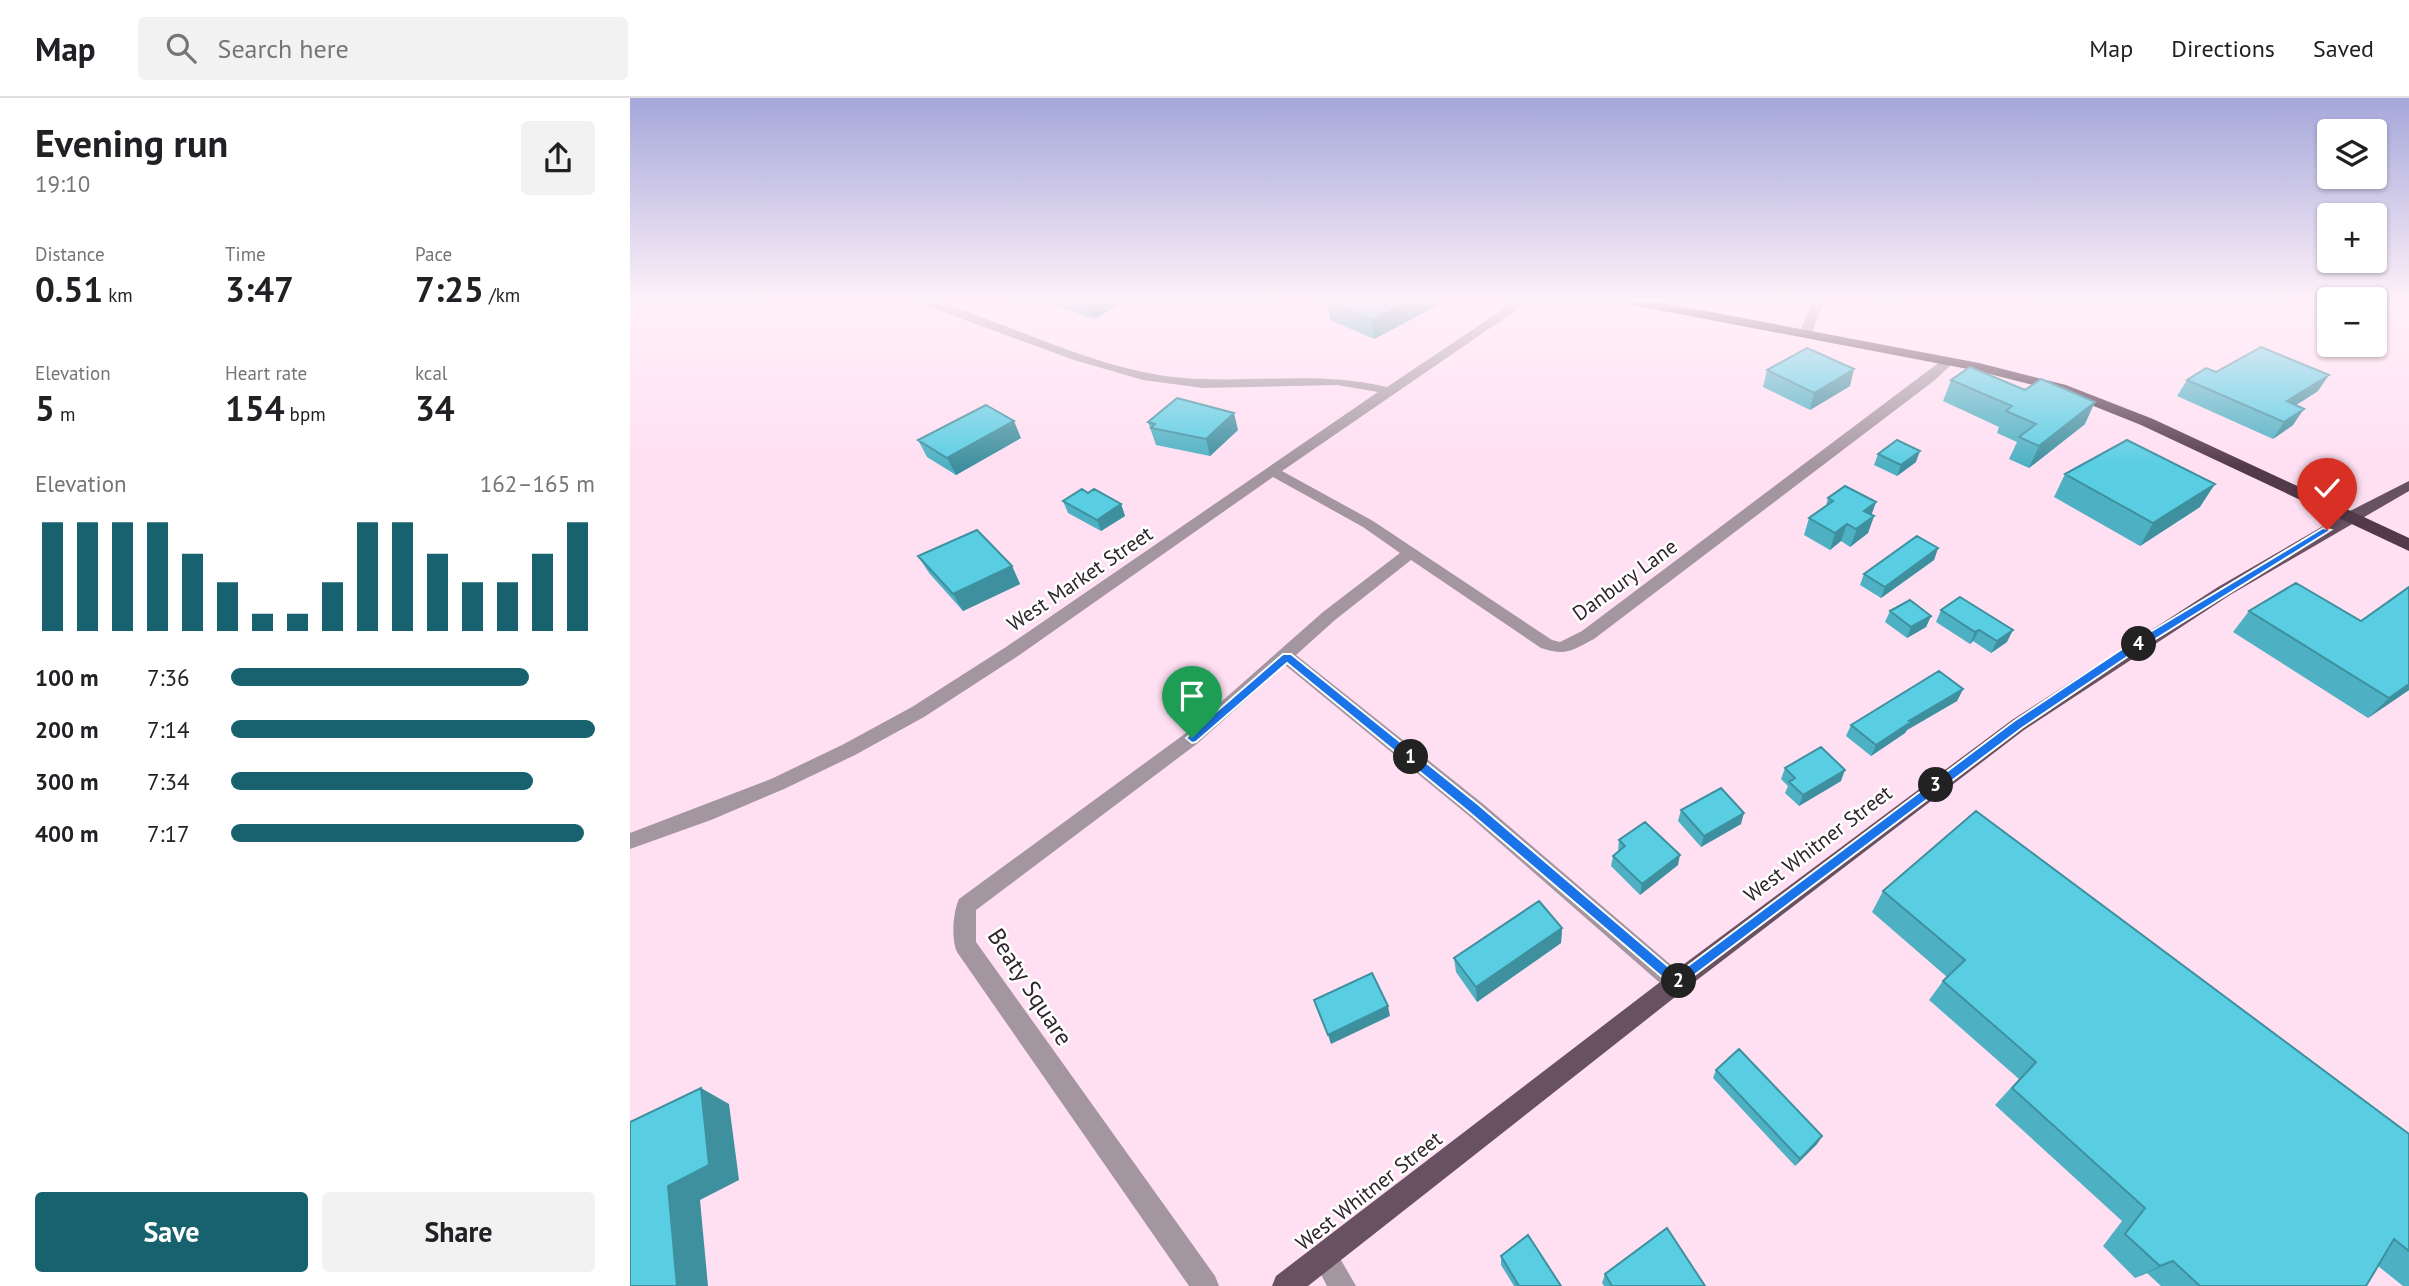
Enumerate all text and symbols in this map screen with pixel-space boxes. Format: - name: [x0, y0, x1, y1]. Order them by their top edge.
- search box: [138, 17, 628, 80]
- text: Map: [35, 27, 96, 70]
- icon: search: [162, 29, 200, 67]
- text: Search here: [218, 32, 349, 65]
- text: Map: [2089, 33, 2133, 64]
- text: Directions: [2171, 33, 2275, 64]
- text: Saved: [2313, 33, 2374, 64]
- text: Evening run: [35, 118, 228, 167]
- map controls: [2317, 119, 2387, 357]
- button: layers: [2317, 119, 2387, 189]
- button: share: [521, 121, 595, 195]
- text: 19:10: [35, 169, 90, 198]
- button: +: [2317, 203, 2387, 273]
- text: Distance: [35, 242, 105, 266]
- text: Time: [225, 242, 266, 266]
- text: Pace: [415, 242, 452, 266]
- text: 0.51: [35, 266, 103, 312]
- text: 3:47: [225, 266, 294, 312]
- text: 7:25: [415, 266, 484, 312]
- text: km: [103, 283, 133, 307]
- text: /km: [484, 283, 520, 307]
- button: −: [2317, 287, 2387, 357]
- text: Elevation: [35, 361, 111, 385]
- text: Heart rate: [225, 361, 307, 385]
- text: kcal: [415, 361, 447, 385]
- text: 5: [35, 385, 55, 431]
- text: 154: [225, 385, 285, 431]
- text: 34: [415, 385, 455, 431]
- text: m: [55, 402, 75, 426]
- text: bpm: [285, 402, 326, 426]
- pin: [2297, 458, 2357, 530]
- text: Elevation: [35, 469, 127, 498]
- text: 162–165 m: [480, 469, 595, 498]
- icon: check: [2308, 469, 2346, 507]
- street label: West Market Street: [1002, 520, 1158, 637]
- street label: Danbury Lane: [1567, 532, 1682, 627]
- pin: 4: [2122, 626, 2156, 662]
- text: 4: [2133, 631, 2144, 655]
- text: 100 m: [35, 663, 98, 692]
- text: 7:36: [147, 663, 190, 692]
- pin: [1162, 666, 1222, 738]
- icon: arrive: [1173, 677, 1211, 715]
- text: 200 m: [35, 715, 98, 744]
- text: 7:14: [147, 715, 190, 744]
- pin: 1: [1394, 740, 1428, 774]
- text: 1: [1405, 744, 1416, 768]
- text: 300 m: [35, 767, 98, 796]
- text: 7:34: [147, 767, 190, 796]
- pin: 3: [1918, 768, 1954, 802]
- text: 3: [1930, 772, 1941, 796]
- street label: West Whitner Street: [1738, 779, 1897, 908]
- text: 400 m: [35, 819, 98, 848]
- text: 7:17: [147, 819, 190, 848]
- street label: Beaty Square: [981, 922, 1080, 1051]
- pin: 2: [1662, 964, 1696, 998]
- text: 2: [1673, 968, 1684, 992]
- street label: West Whitner Street: [1290, 1125, 1447, 1256]
- button: Save: [35, 1192, 308, 1272]
- button: Share: [322, 1192, 595, 1272]

